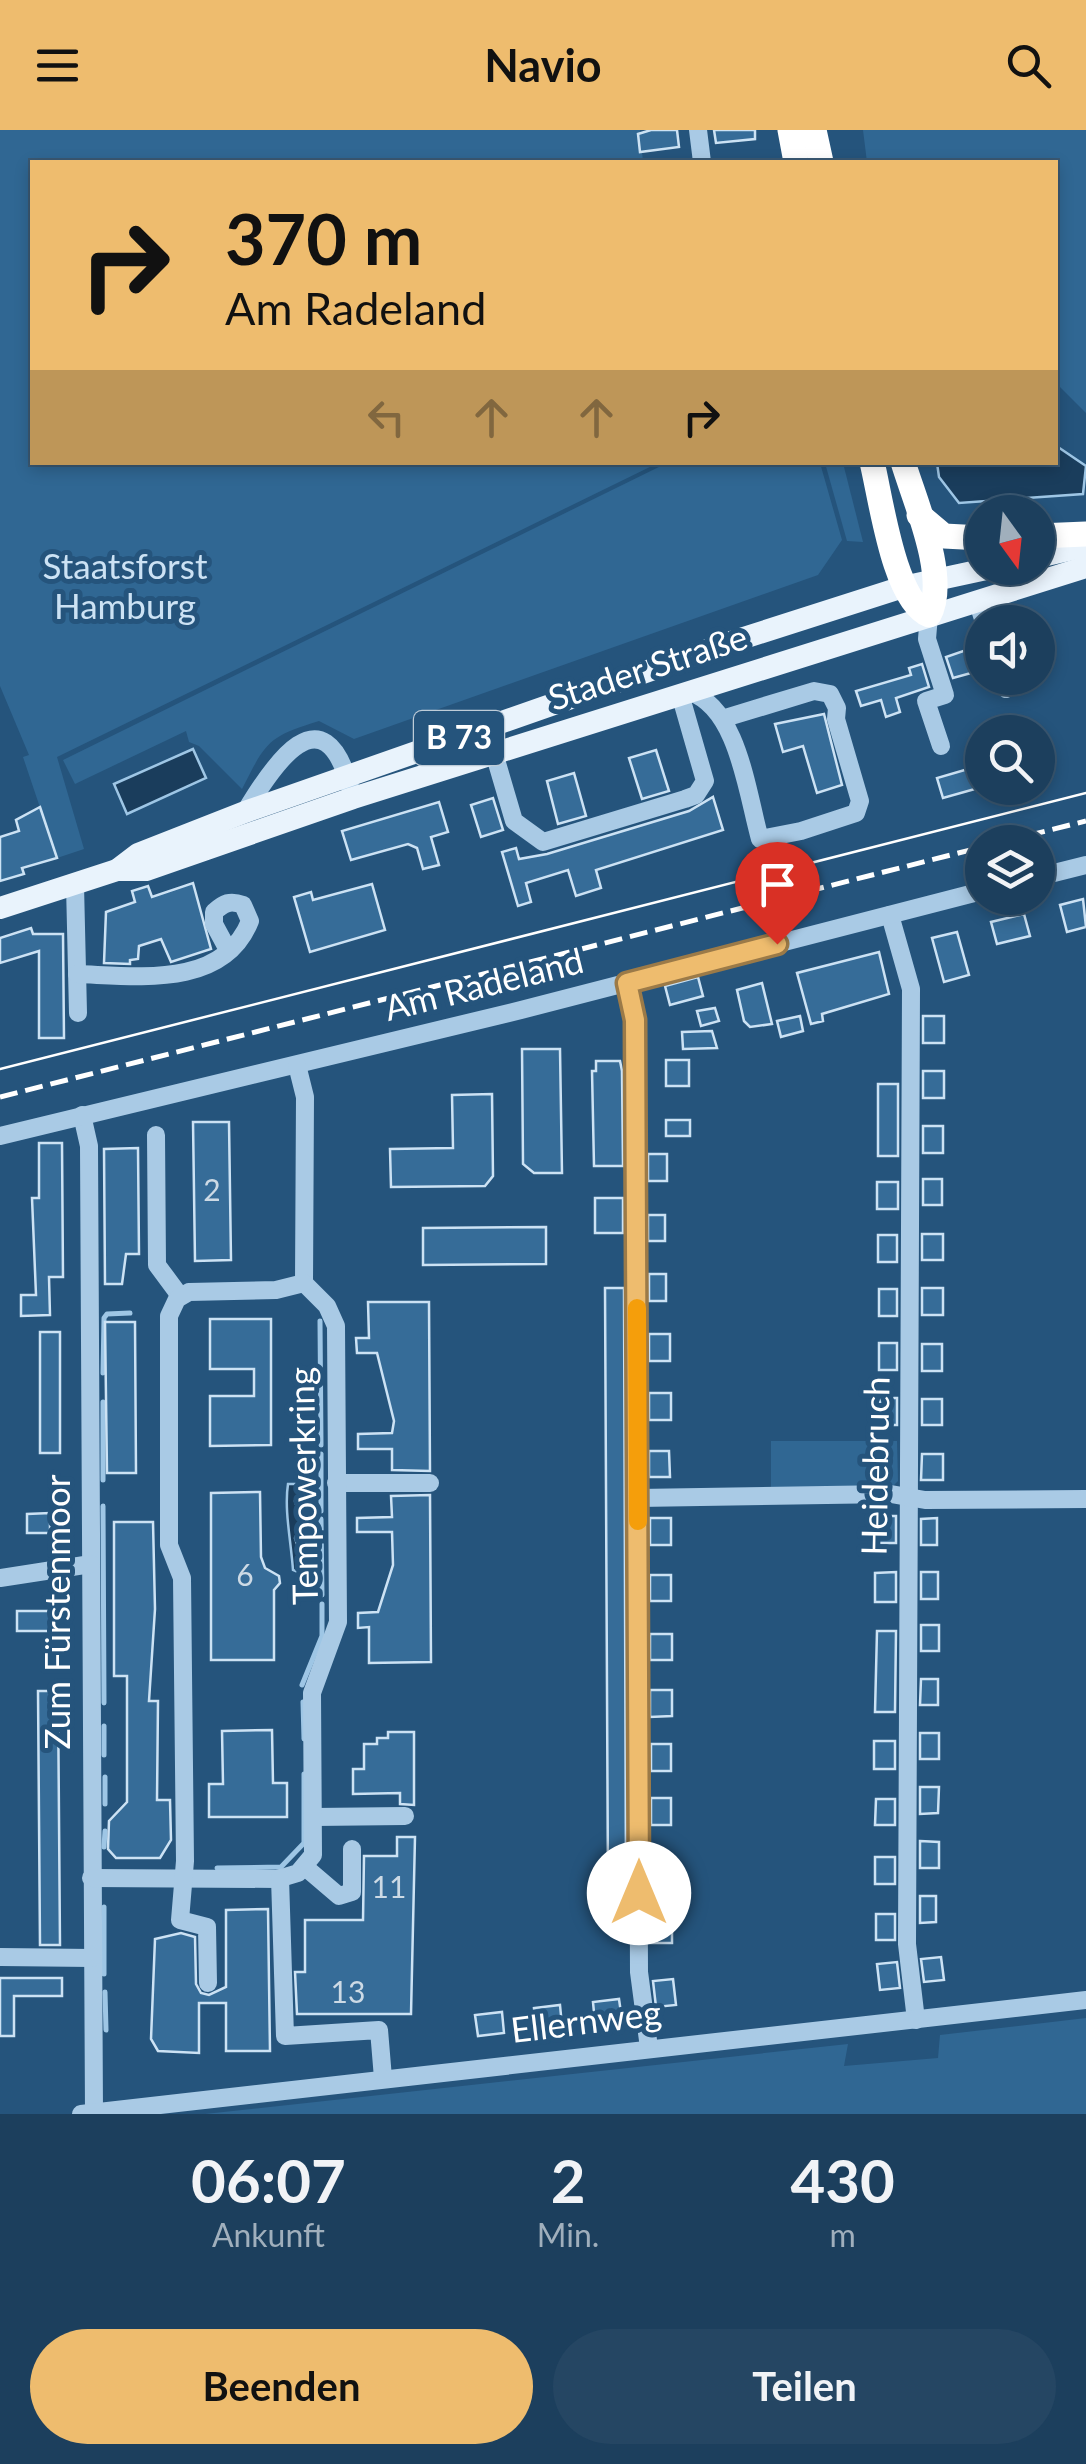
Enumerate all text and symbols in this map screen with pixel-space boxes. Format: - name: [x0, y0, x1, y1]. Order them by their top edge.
- icon: menu: [30, 38, 85, 93]
- text: Navio: [484, 38, 602, 92]
- icon: search: [1001, 38, 1056, 93]
- text: 370 m: [225, 196, 422, 280]
- icon: right: [60, 200, 190, 330]
- text: Am Radeland: [225, 281, 486, 335]
- icon: left: [359, 390, 414, 445]
- icon: ahead: [464, 390, 519, 445]
- icon: ahead: [569, 390, 624, 445]
- icon: right: [674, 390, 729, 445]
- north arrow: [965, 495, 1055, 585]
- map controls: [965, 495, 1055, 915]
- park label: Staatsforst Hamburg: [43, 544, 208, 626]
- button: sound: [965, 605, 1055, 695]
- street label: Stader Straße: [543, 614, 752, 718]
- road number: B 73: [414, 711, 504, 765]
- button: search: [965, 715, 1055, 805]
- button: layers: [965, 825, 1055, 915]
- pin: [735, 842, 820, 945]
- icon: arrive: [750, 857, 805, 912]
- street label: Am Radeland: [380, 938, 587, 1028]
- house number: 2: [203, 1171, 221, 1207]
- street label: Tempowerkring: [279, 1367, 325, 1605]
- street label: Heidebruch: [851, 1376, 897, 1556]
- street label: Zum Fürstenmoor: [35, 1474, 77, 1750]
- house number: 6: [236, 1556, 254, 1592]
- position arrow: [587, 1841, 691, 1945]
- house number: 11: [372, 1868, 406, 1904]
- house number: 13: [331, 1973, 365, 2009]
- street label: Ellernweg: [508, 1990, 663, 2050]
- text: 06:07: [191, 2144, 346, 2216]
- text: 2: [551, 2144, 586, 2216]
- text: 430: [791, 2144, 895, 2216]
- text: Ankunft: [212, 2215, 325, 2254]
- text: Min.: [537, 2215, 599, 2254]
- text: m: [830, 2215, 856, 2254]
- button: Beenden: [30, 2329, 533, 2444]
- button: Teilen: [553, 2329, 1056, 2444]

